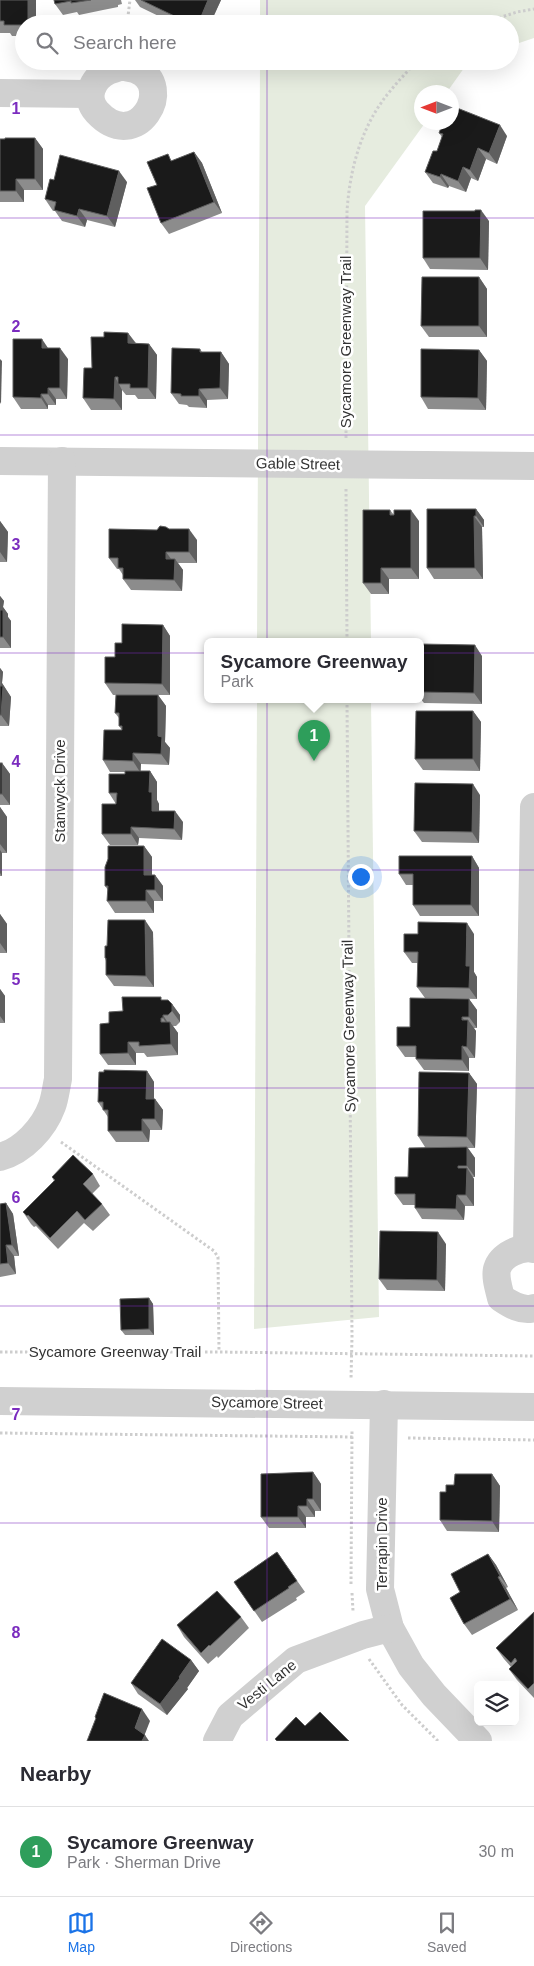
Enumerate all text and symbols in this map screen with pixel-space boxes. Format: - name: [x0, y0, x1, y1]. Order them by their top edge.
- search box: [15, 15, 519, 70]
- icon: search: [33, 29, 61, 57]
- text: Search here: [73, 32, 177, 53]
- north arrow: [414, 85, 459, 130]
- text: 1: [12, 100, 21, 117]
- street label: Sycamore Greenway Trail: [337, 256, 354, 428]
- text: 2: [12, 318, 21, 335]
- street label: Gable Street: [256, 454, 341, 473]
- text: 3: [12, 536, 21, 553]
- popup: [204, 638, 424, 703]
- text: Sycamore Greenway: [221, 651, 407, 672]
- text: Park: [221, 673, 253, 690]
- pin: 1: [298, 720, 330, 761]
- street label: Stanwyck Drive: [51, 739, 68, 843]
- text: 4: [12, 753, 21, 770]
- your location: [348, 864, 374, 890]
- street label: Sycamore Greenway Trail: [338, 940, 359, 1112]
- text: 5: [12, 971, 21, 988]
- text: 6: [12, 1189, 21, 1206]
- street label: Sycamore Greenway Trail: [29, 1343, 201, 1360]
- street label: Sycamore Street: [211, 1393, 324, 1412]
- text: 7: [12, 1406, 21, 1423]
- street label: Terrapin Drive: [373, 1497, 390, 1591]
- text: 8: [12, 1624, 21, 1641]
- street label: Vesti Lane: [234, 1656, 299, 1713]
- map controls: [474, 1681, 519, 1726]
- button: layers: [474, 1681, 519, 1726]
- text: Nearby: [20, 1762, 91, 1785]
- text: Sycamore Greenway: [67, 1832, 254, 1853]
- text: 1: [32, 1843, 40, 1860]
- text: 30 m: [478, 1843, 514, 1860]
- text: Park · Sherman Drive: [67, 1854, 221, 1871]
- tab: Map: [67, 1909, 95, 1955]
- tab: Directions: [230, 1909, 292, 1955]
- tab: Saved: [427, 1909, 467, 1955]

